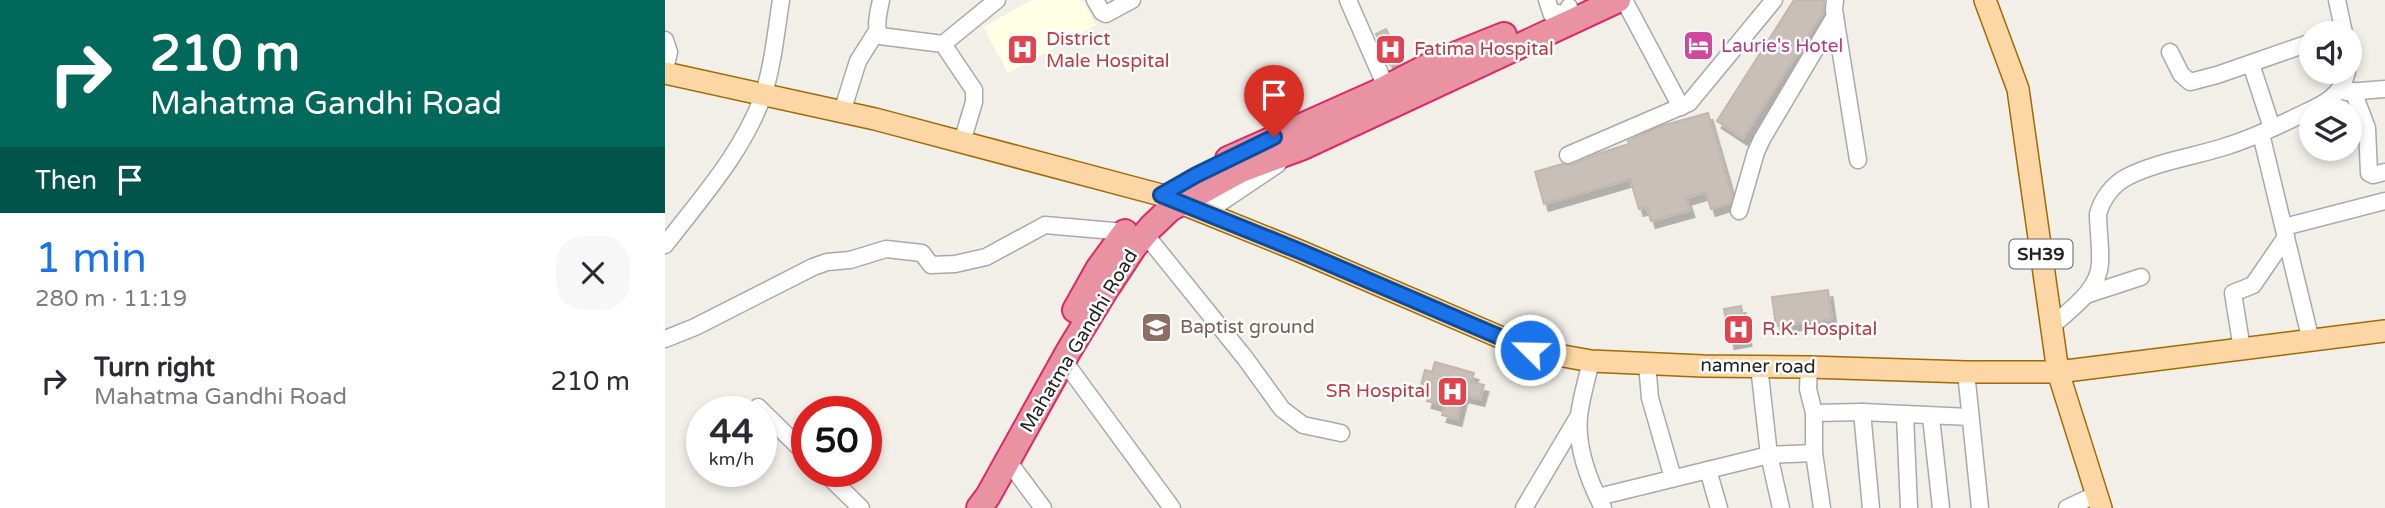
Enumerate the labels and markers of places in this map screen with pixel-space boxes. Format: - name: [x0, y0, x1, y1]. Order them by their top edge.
- place label: District Male Hospital: [1046, 28, 1170, 72]
- hotel icon: Laurie's Hotel: [1681, 29, 1715, 63]
- hospital icon: Fatima Hospital: [1374, 32, 1408, 66]
- hospital icon: District Male Hospital: [1006, 33, 1040, 67]
- place label: Laurie's Hotel: [1721, 35, 1843, 57]
- place label: Fatima Hospital: [1414, 38, 1554, 60]
- pin: [1244, 65, 1304, 137]
- school or university icon: Baptist ground: [1140, 310, 1174, 344]
- hospital icon: R.K. Hospital: [1722, 312, 1756, 346]
- place label: Baptist ground: [1180, 316, 1315, 338]
- place label: R.K. Hospital: [1762, 318, 1877, 340]
- hospital icon: SR Hospital: [1436, 374, 1470, 408]
- place label: SR Hospital: [1326, 380, 1430, 402]

